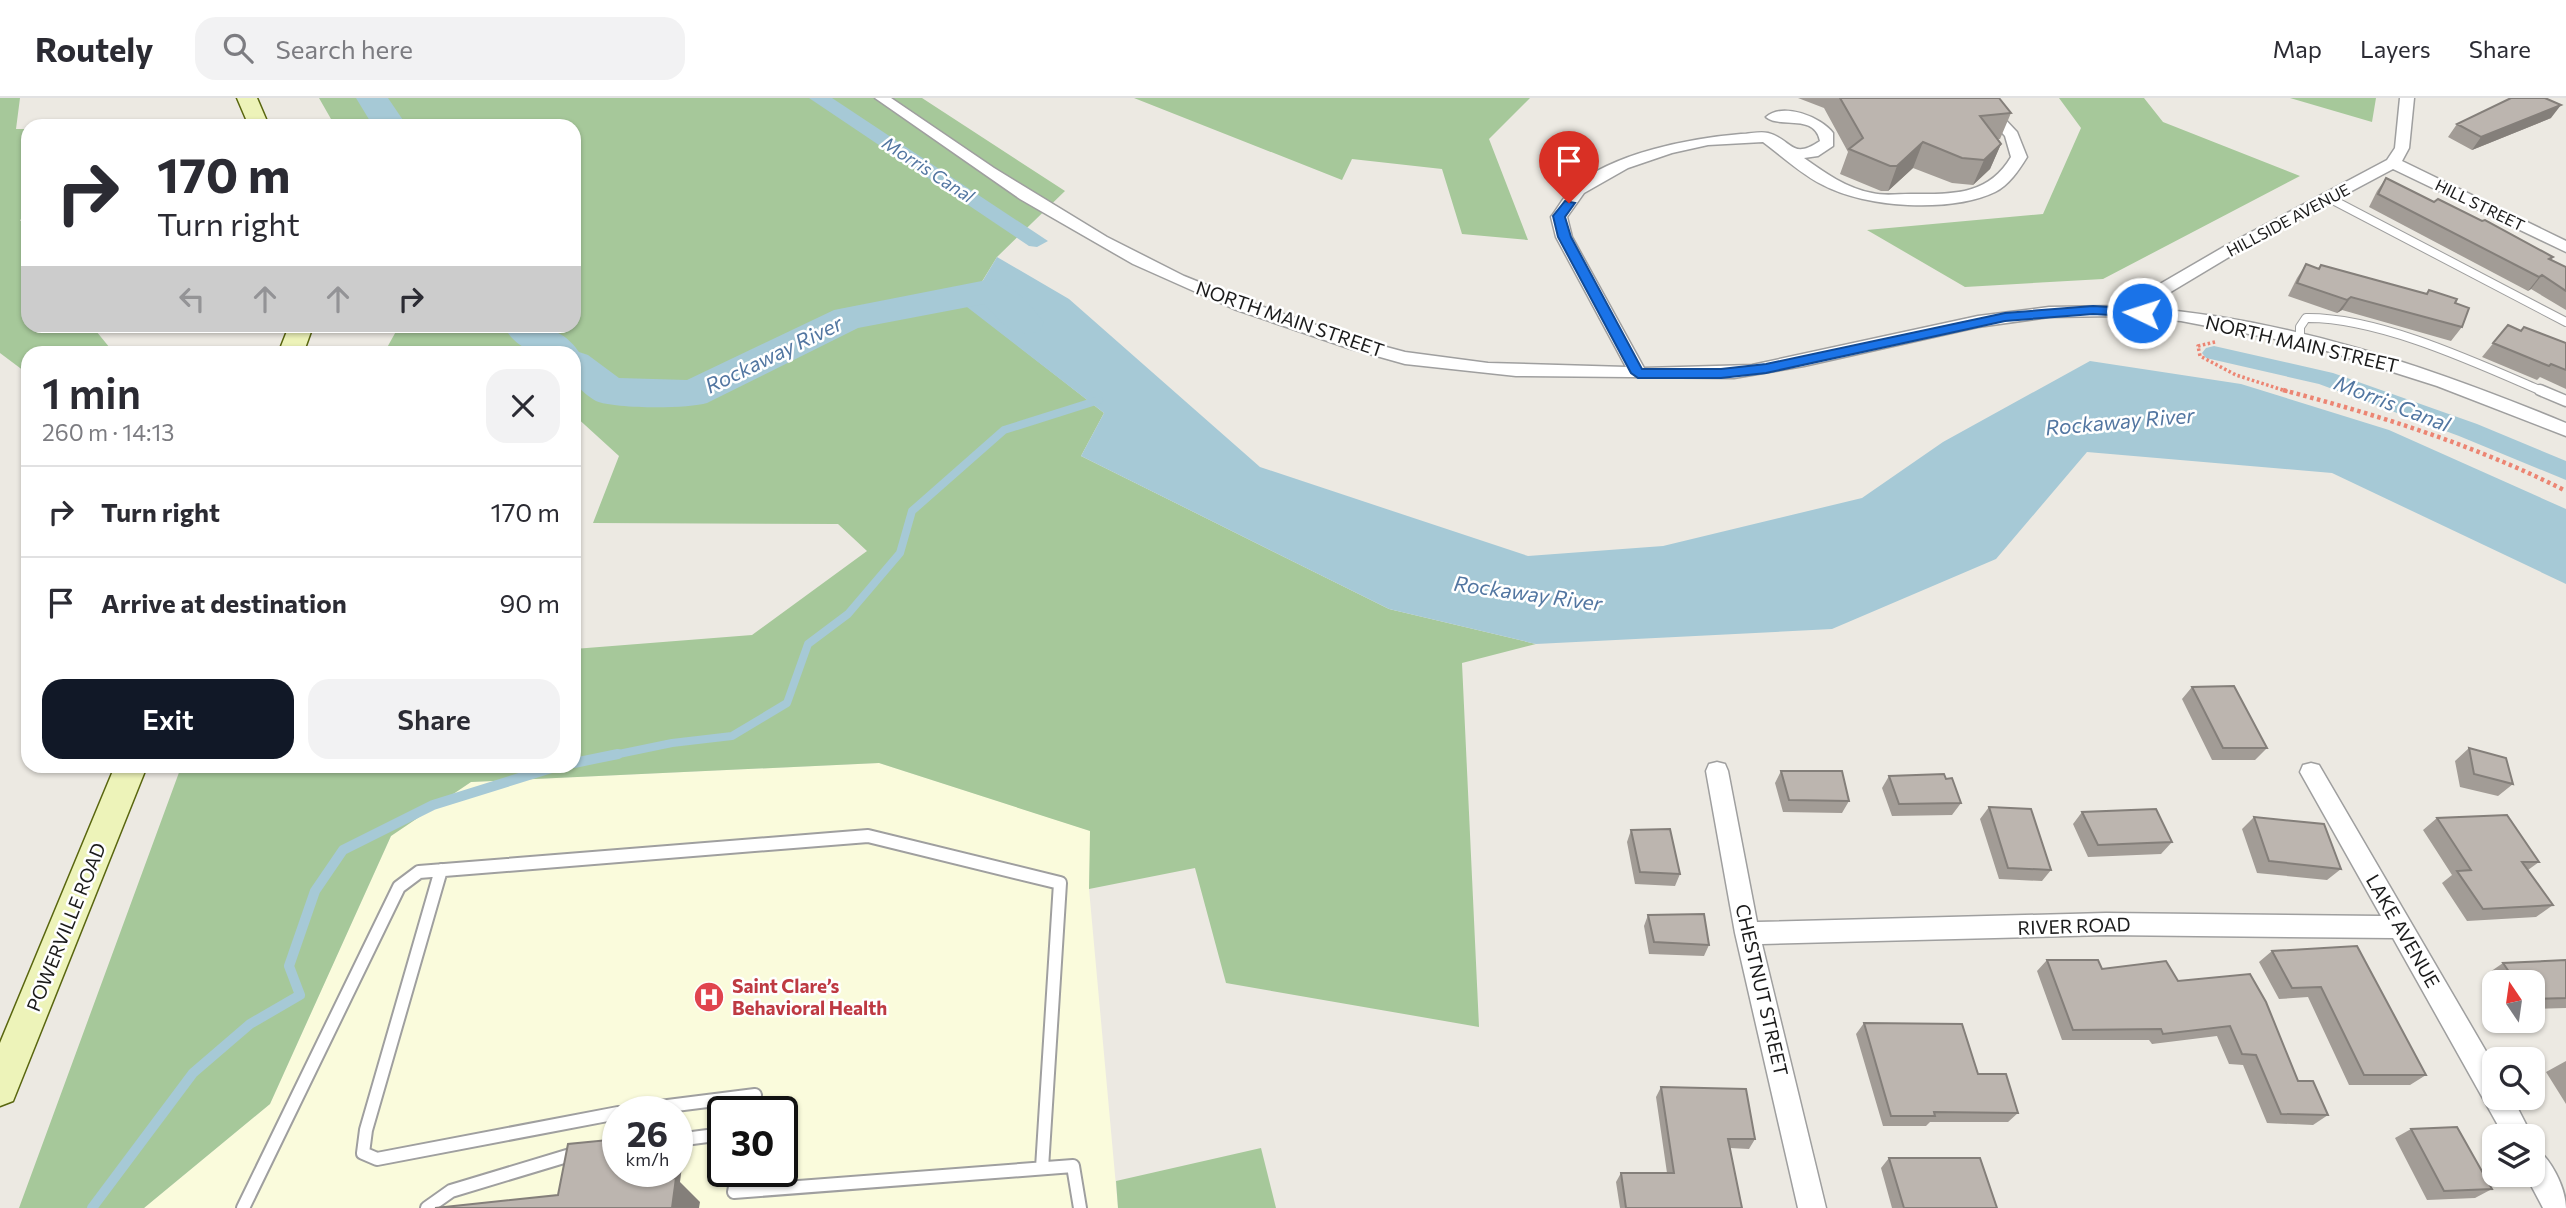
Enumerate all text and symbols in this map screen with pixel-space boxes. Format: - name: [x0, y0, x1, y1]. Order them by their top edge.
- search box: [195, 17, 685, 80]
- text: Routely: [35, 28, 153, 69]
- icon: search: [219, 29, 257, 67]
- text: Search here: [275, 33, 413, 64]
- text: Map: [2273, 34, 2322, 63]
- text: Layers: [2360, 34, 2431, 63]
- text: Share: [2469, 34, 2531, 63]
- water label: Morris Canal: [879, 131, 979, 207]
- pin: [1539, 131, 1599, 203]
- icon: arrive: [1550, 142, 1588, 180]
- text: 170 m: [157, 143, 290, 203]
- icon: right: [42, 147, 133, 238]
- street label: HILL STREET: [2432, 175, 2528, 234]
- street label: HILLSIDE AVENUE: [2223, 179, 2353, 260]
- text: Turn right: [157, 203, 300, 243]
- street label: NORTH MAIN STREET: [1193, 276, 1387, 362]
- position arrow: [2105, 276, 2179, 350]
- icon: left: [173, 280, 211, 318]
- icon: ahead: [246, 280, 284, 318]
- icon: ahead: [319, 280, 357, 318]
- icon: right: [392, 280, 430, 318]
- water label: Rockaway River: [701, 309, 847, 398]
- street label: NORTH MAIN STREET: [2203, 310, 2401, 377]
- text: 1 min: [42, 366, 141, 418]
- button: close: [486, 369, 560, 443]
- water label: Morris Canal: [2331, 369, 2455, 436]
- water label: Rockaway River: [2044, 401, 2196, 439]
- text: 260 m · 14:13: [42, 418, 174, 446]
- icon: right: [42, 493, 80, 531]
- text: Turn right: [101, 496, 220, 527]
- text: 170 m: [491, 496, 560, 527]
- water label: Rockaway River: [1452, 570, 1605, 615]
- icon: arrive: [42, 584, 80, 622]
- text: Arrive at destination: [101, 587, 347, 618]
- text: 90 m: [500, 587, 560, 618]
- button: Exit: [42, 679, 294, 759]
- button: Share: [308, 679, 560, 759]
- street label: POWERVILLE ROAD: [21, 839, 110, 1014]
- street label: LAKE AVENUE: [2362, 870, 2445, 992]
- street label: CHESTNUT STREET: [1731, 901, 1794, 1078]
- street label: RIVER ROAD: [2017, 912, 2131, 939]
- north arrow: [2482, 970, 2544, 1032]
- map controls: [2482, 970, 2545, 1187]
- place label: Saint Clare’s Behavioral Health: [732, 974, 887, 1019]
- hospital icon: Saint Clare’s Behavioral Health: [692, 980, 726, 1014]
- button: search: [2482, 1047, 2545, 1110]
- speed limit sign: 30: [707, 1096, 798, 1187]
- text: 26: [627, 1111, 668, 1154]
- button: layers: [2482, 1124, 2545, 1187]
- text: km/h: [626, 1148, 669, 1170]

